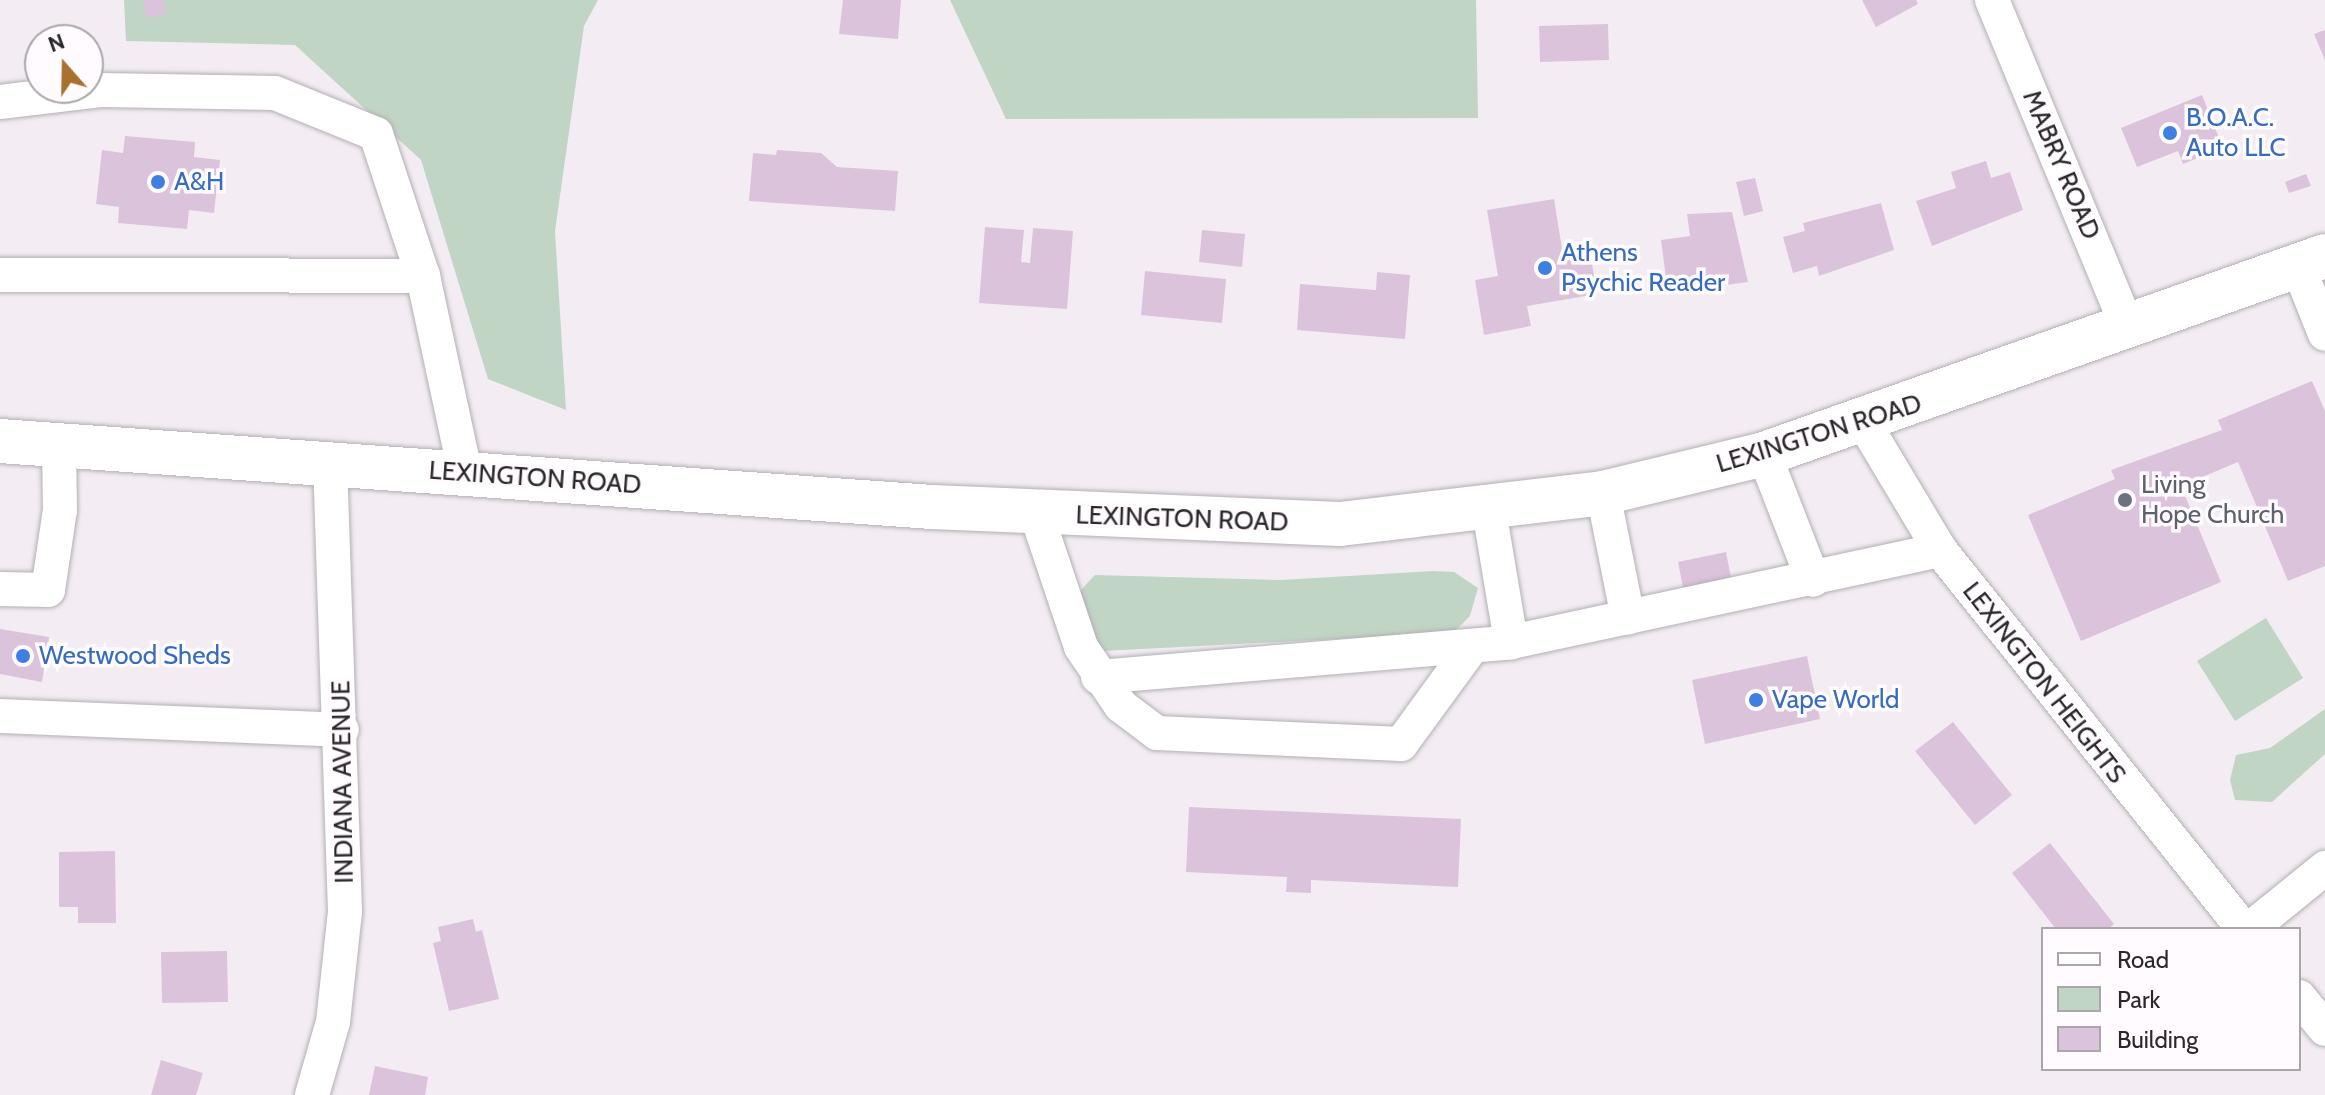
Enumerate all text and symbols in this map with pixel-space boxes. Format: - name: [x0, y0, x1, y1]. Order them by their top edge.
- north arrow: [24, 24, 104, 104]
- text: N: [44, 28, 68, 58]
- street label: MABRY ROAD: [2016, 86, 2106, 244]
- place label: B.O.A.C. Auto LLC: [2186, 102, 2286, 164]
- marker: B.O.A.C. Auto LLC: [2161, 124, 2179, 142]
- place label: A&H: [174, 166, 224, 198]
- marker: A&H: [149, 173, 167, 191]
- place label: Athens Psychic Reader: [1561, 237, 1725, 298]
- marker: Athens Psychic Reader: [1536, 259, 1554, 277]
- street label: LEXINGTON ROAD: [1713, 388, 1925, 480]
- street label: LEXINGTON ROAD: [428, 455, 642, 501]
- place label: Living Hope Church: [2141, 469, 2284, 530]
- marker: Living Hope Church: [2116, 491, 2134, 509]
- street label: LEXINGTON ROAD: [1075, 500, 1289, 538]
- street label: LEXINGTON HEIGHTS: [1956, 576, 2132, 790]
- place label: Westwood Sheds: [39, 640, 231, 672]
- marker: Westwood Sheds: [14, 647, 32, 665]
- street label: INDIANA AVENUE: [326, 680, 360, 884]
- place label: Vape World: [1772, 684, 1899, 716]
- marker: Vape World: [1747, 691, 1765, 709]
- legend: [2041, 927, 2301, 1071]
- text: Road: [2117, 945, 2169, 974]
- text: Park: [2117, 985, 2160, 1014]
- text: Building: [2117, 1025, 2198, 1054]

